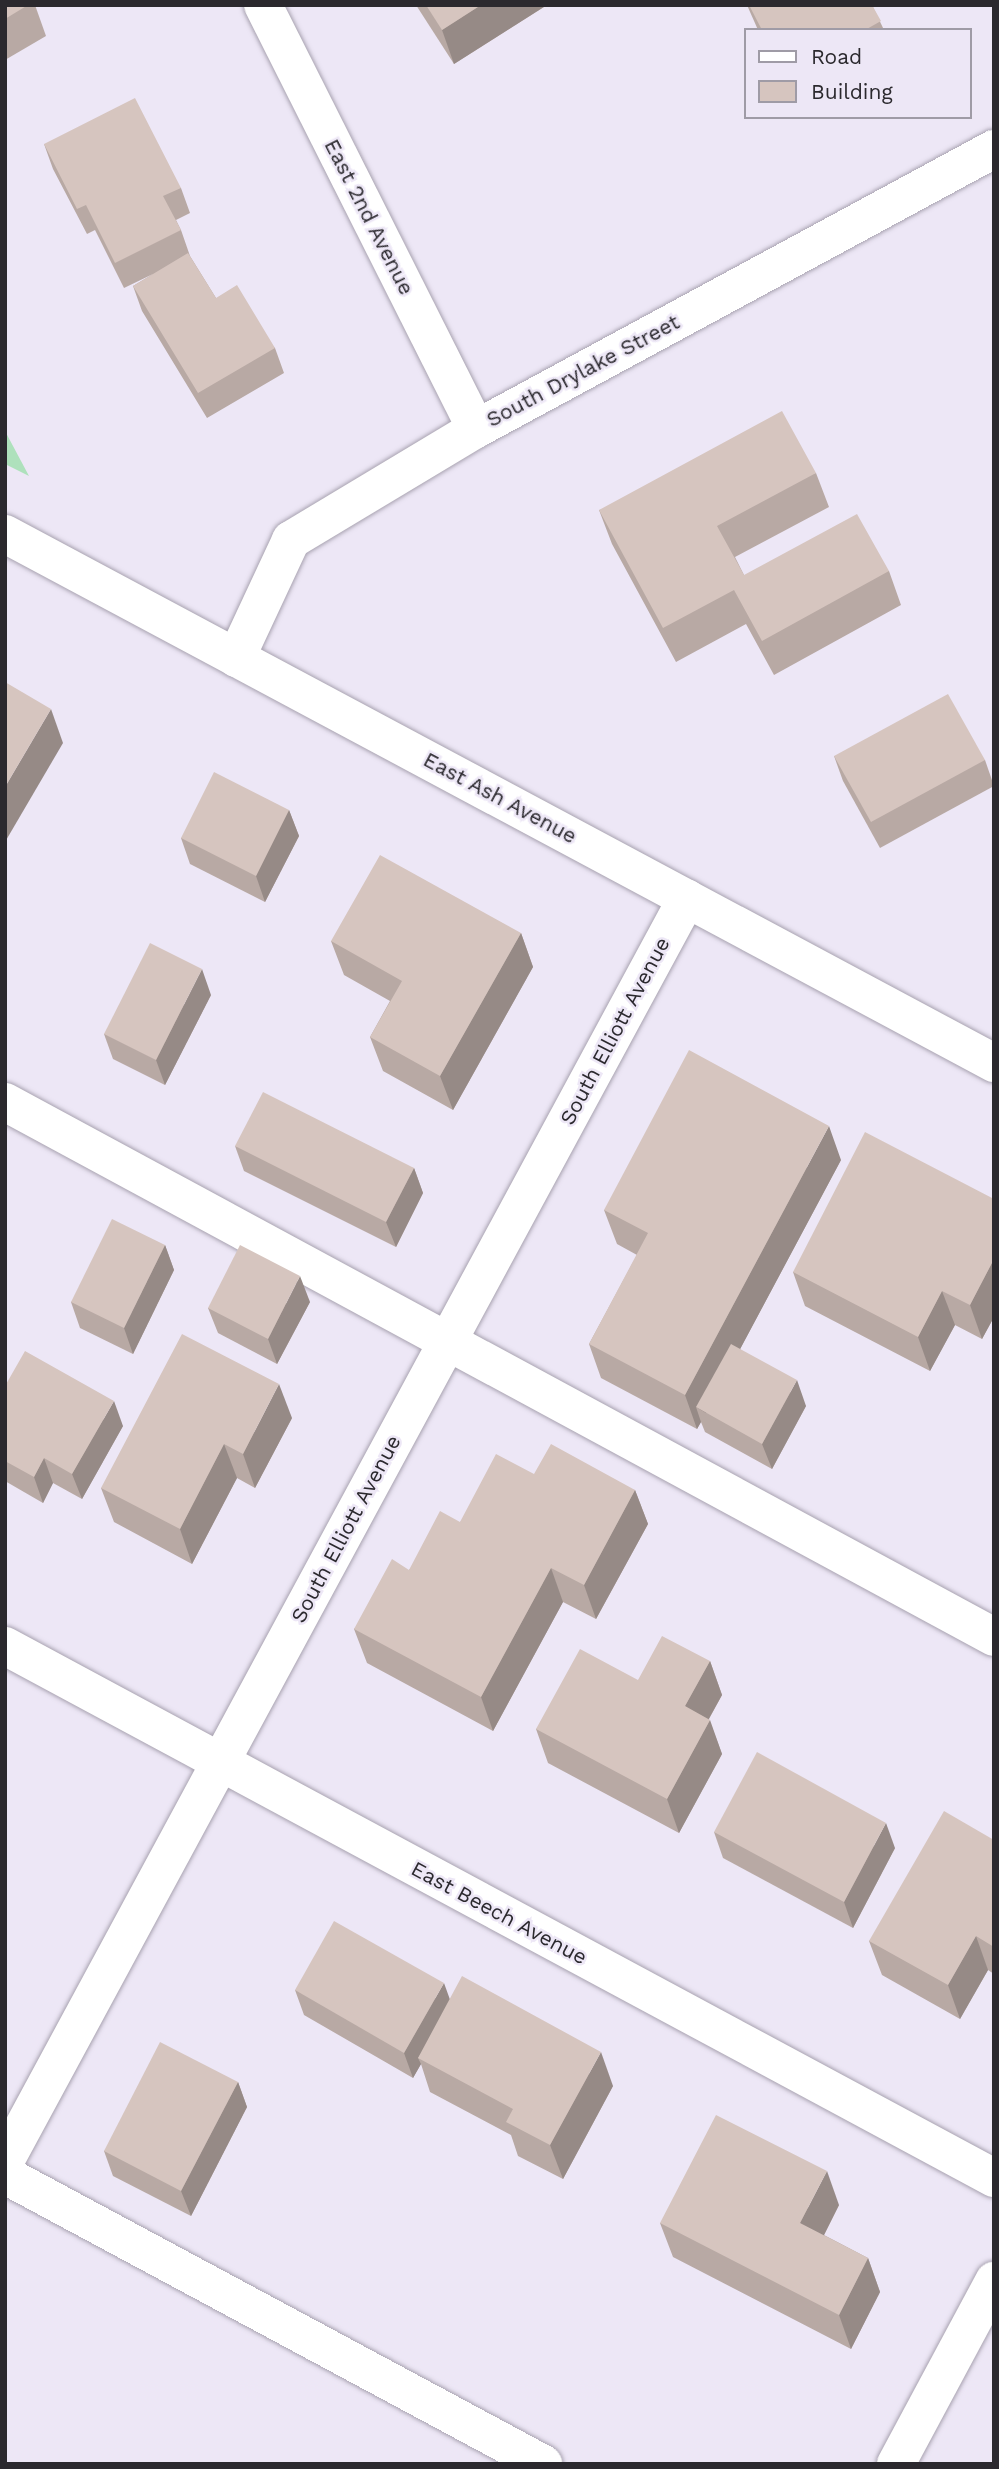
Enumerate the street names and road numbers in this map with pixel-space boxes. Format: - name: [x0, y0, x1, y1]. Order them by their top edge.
- street label: East 2nd Avenue: [319, 135, 419, 299]
- street label: South Drylake Street: [482, 309, 684, 433]
- street label: East Ash Avenue: [418, 747, 582, 849]
- street label: South Elliott Avenue: [555, 932, 675, 1130]
- street label: South Elliott Avenue: [286, 1430, 406, 1628]
- street label: East Beech Avenue: [406, 1856, 592, 1970]

